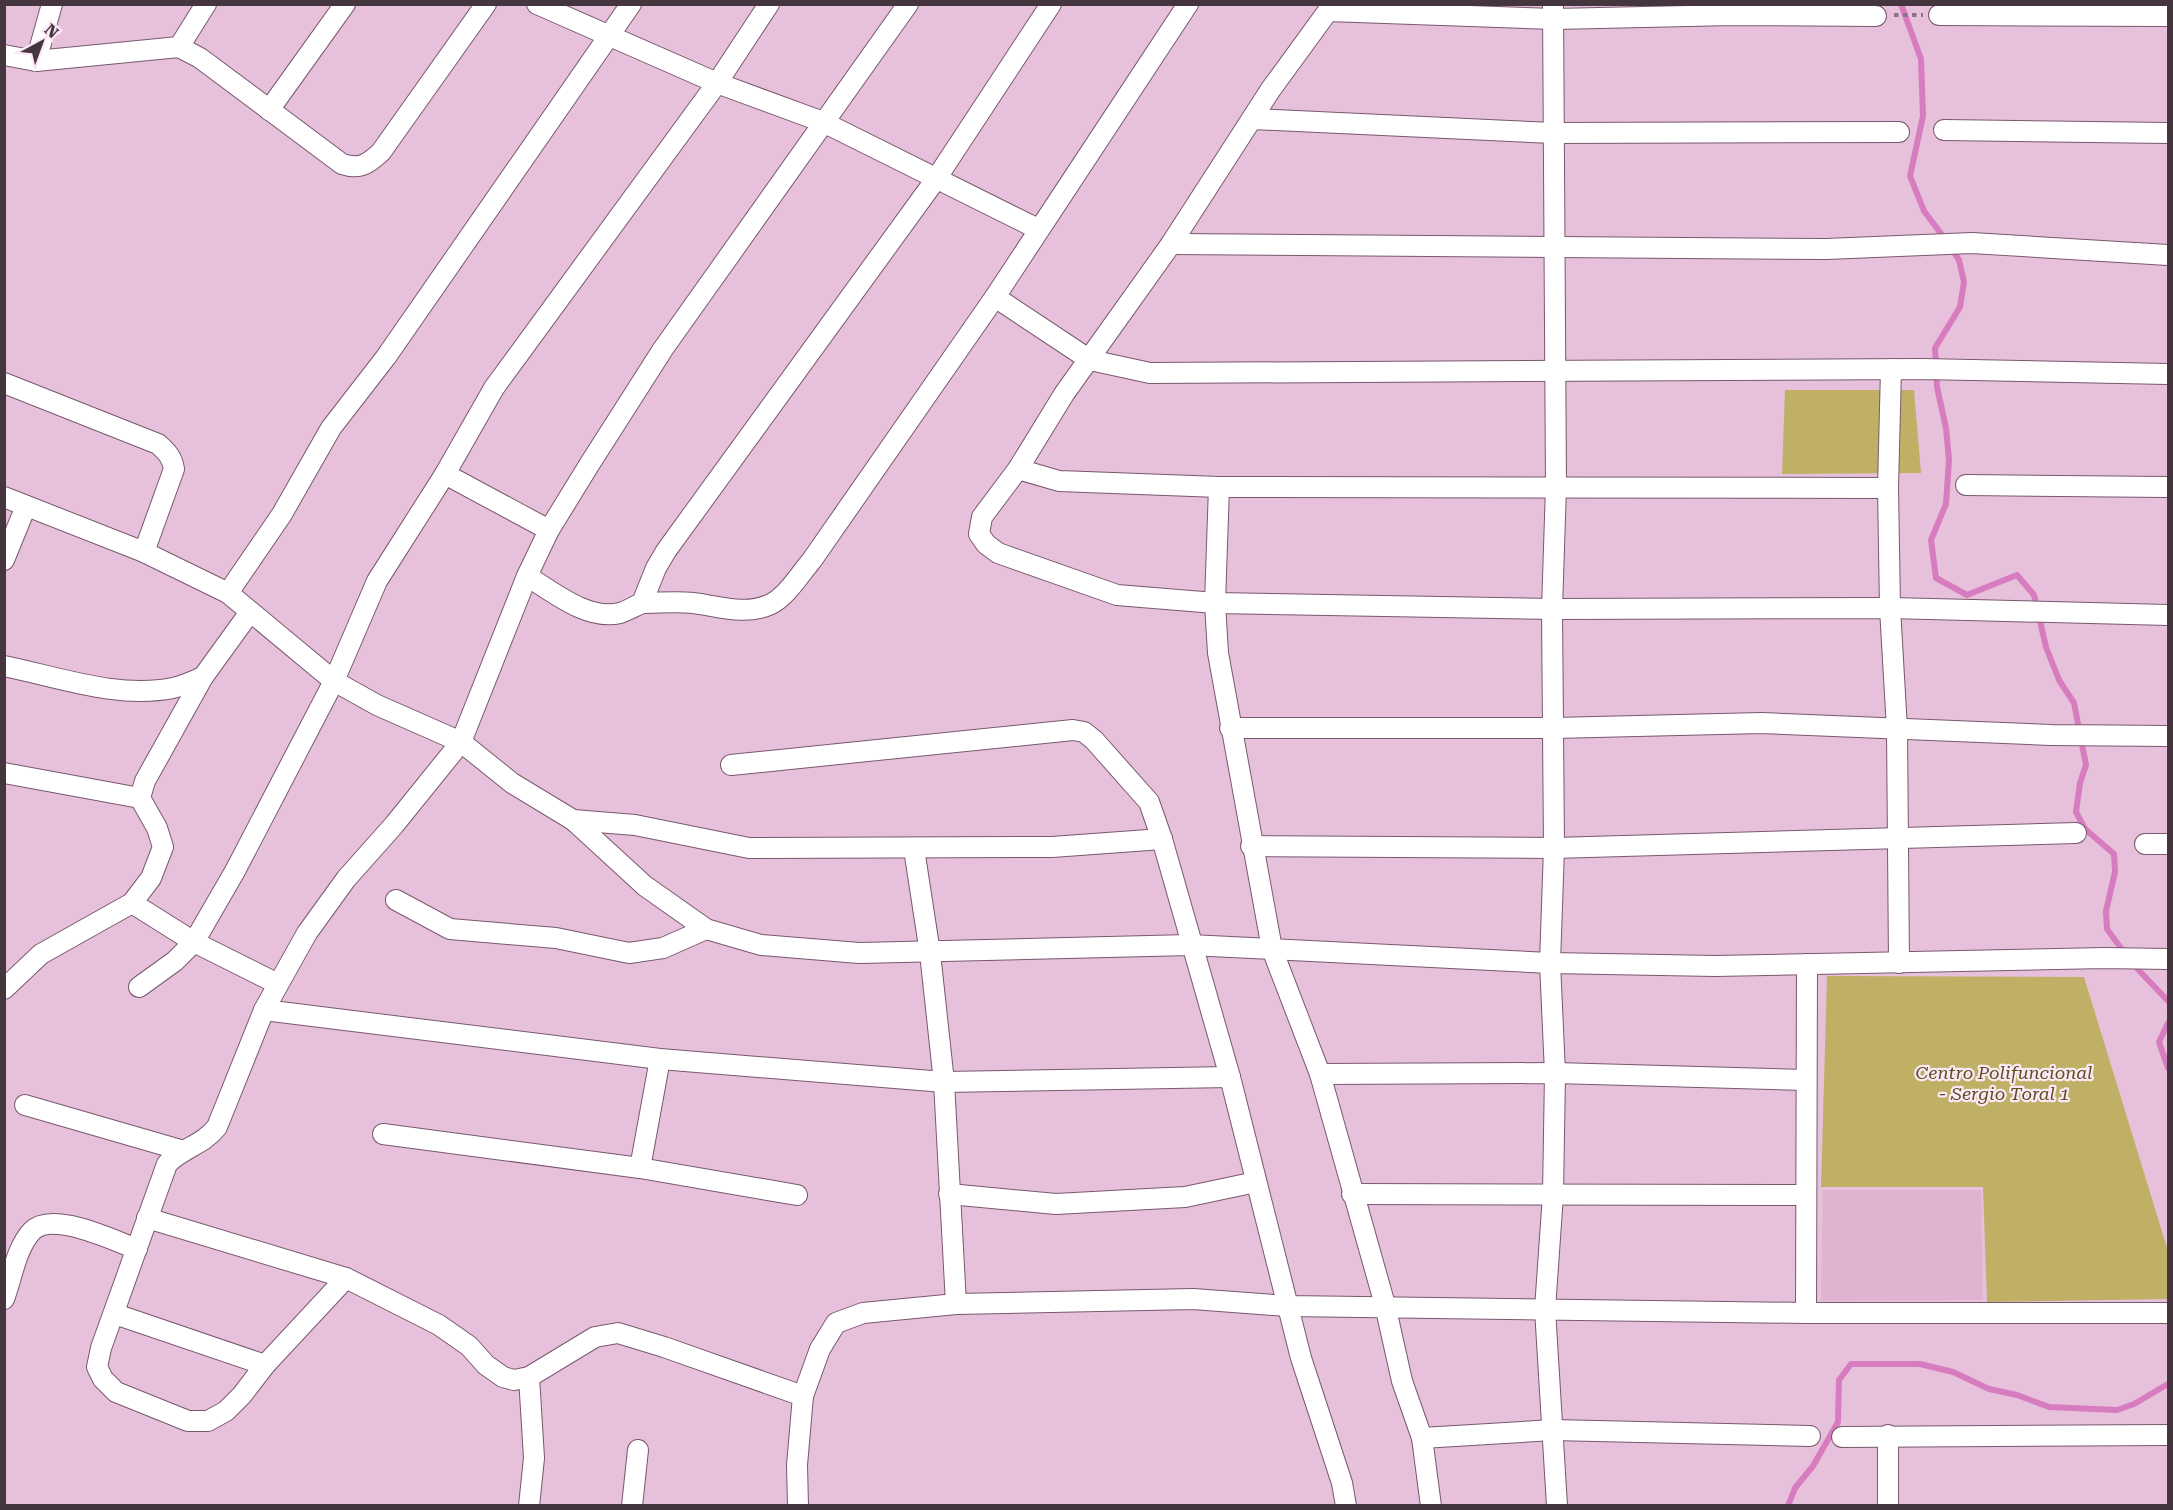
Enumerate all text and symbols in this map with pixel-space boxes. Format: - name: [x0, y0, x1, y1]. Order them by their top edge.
- north arrow: [12, 12, 72, 72]
- text: N: [41, 20, 62, 42]
- park label: Centro Polifuncional - Sergio Toral 1: [1916, 1062, 2092, 1104]

